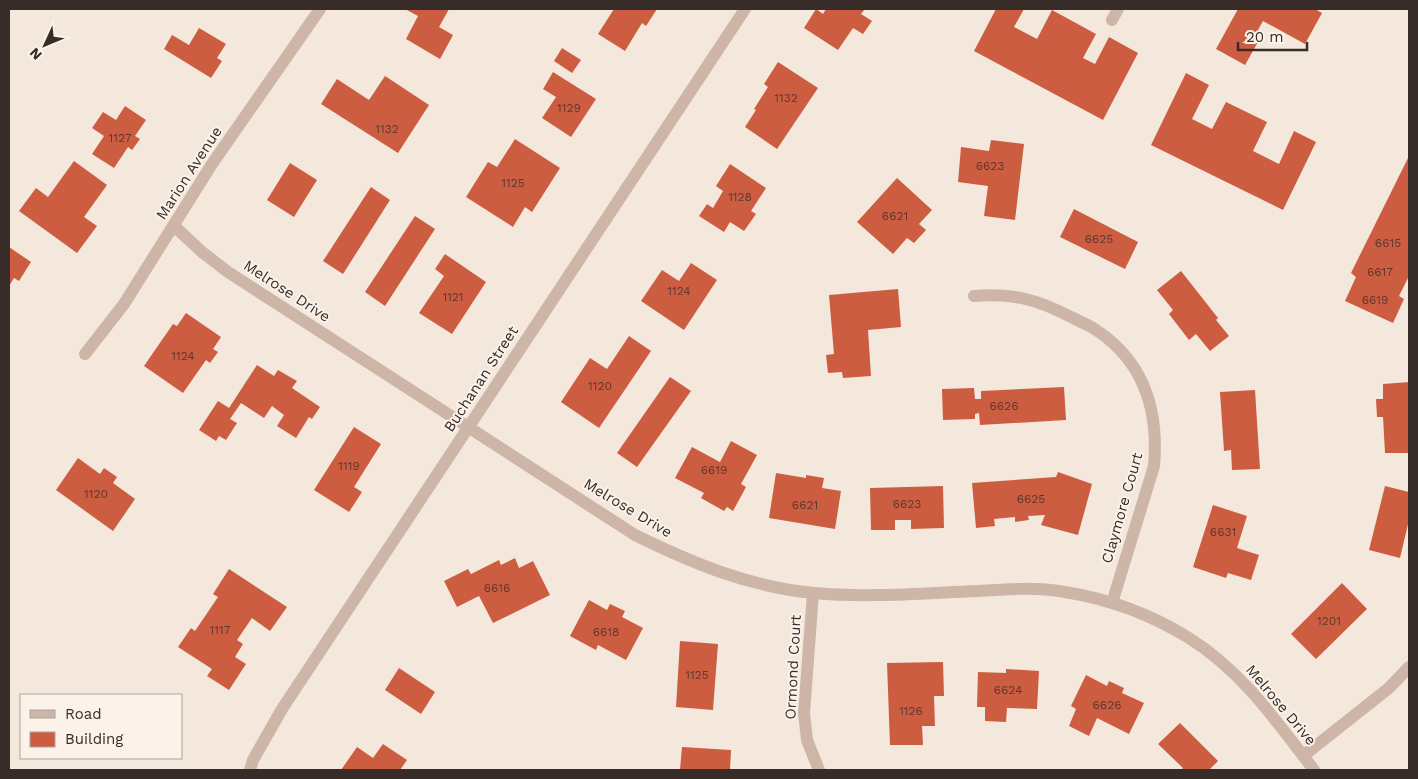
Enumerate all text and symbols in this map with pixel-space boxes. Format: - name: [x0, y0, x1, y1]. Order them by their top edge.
- north arrow: [20, 20, 70, 70]
- scale bar: [1238, 20, 1307, 52]
- text: 20 m: [1246, 28, 1284, 46]
- text: N: [26, 45, 45, 63]
- house number: 1132: [774, 91, 798, 105]
- house number: 1129: [557, 101, 581, 115]
- house number: 1132: [375, 122, 399, 136]
- street label: Marion Avenue: [152, 123, 226, 223]
- house number: 1127: [109, 131, 132, 145]
- house number: 6623: [976, 159, 1004, 173]
- house number: 1125: [501, 176, 525, 190]
- house number: 1128: [728, 190, 752, 204]
- house number: 6621: [882, 209, 908, 223]
- house number: 6625: [1085, 232, 1113, 246]
- house number: 6615: [1375, 236, 1401, 250]
- street label: Melrose Drive: [240, 256, 334, 326]
- house number: 6617: [1367, 265, 1393, 279]
- house number: 1124: [667, 284, 691, 298]
- house number: 1121: [442, 290, 464, 304]
- house number: 6619: [1362, 293, 1388, 307]
- street label: Buchanan Street: [440, 322, 522, 435]
- house number: 1124: [171, 349, 195, 363]
- house number: 1120: [588, 379, 612, 393]
- house number: 6626: [990, 399, 1018, 413]
- street label: Claymore Court: [1098, 450, 1147, 565]
- house number: 1119: [338, 459, 360, 473]
- house number: 6619: [701, 463, 727, 477]
- street label: Melrose Drive: [581, 475, 675, 541]
- house number: 1120: [84, 487, 108, 501]
- house number: 6625: [1017, 492, 1045, 506]
- house number: 6623: [893, 497, 921, 511]
- house number: 6621: [792, 498, 818, 512]
- house number: 6631: [1210, 525, 1236, 539]
- house number: 6616: [484, 581, 510, 595]
- street label: Ormond Court: [781, 613, 805, 720]
- house number: 1201: [1317, 614, 1341, 628]
- house number: 1117: [210, 623, 231, 637]
- house number: 6618: [593, 625, 619, 639]
- street label: Melrose Drive: [1242, 661, 1320, 749]
- house number: 1125: [685, 668, 709, 682]
- house number: 6624: [994, 683, 1022, 697]
- legend: [20, 694, 182, 759]
- house number: 6626: [1093, 698, 1121, 712]
- house number: 1126: [899, 704, 923, 718]
- text: Road: [65, 705, 102, 723]
- text: Building: [65, 730, 123, 748]

